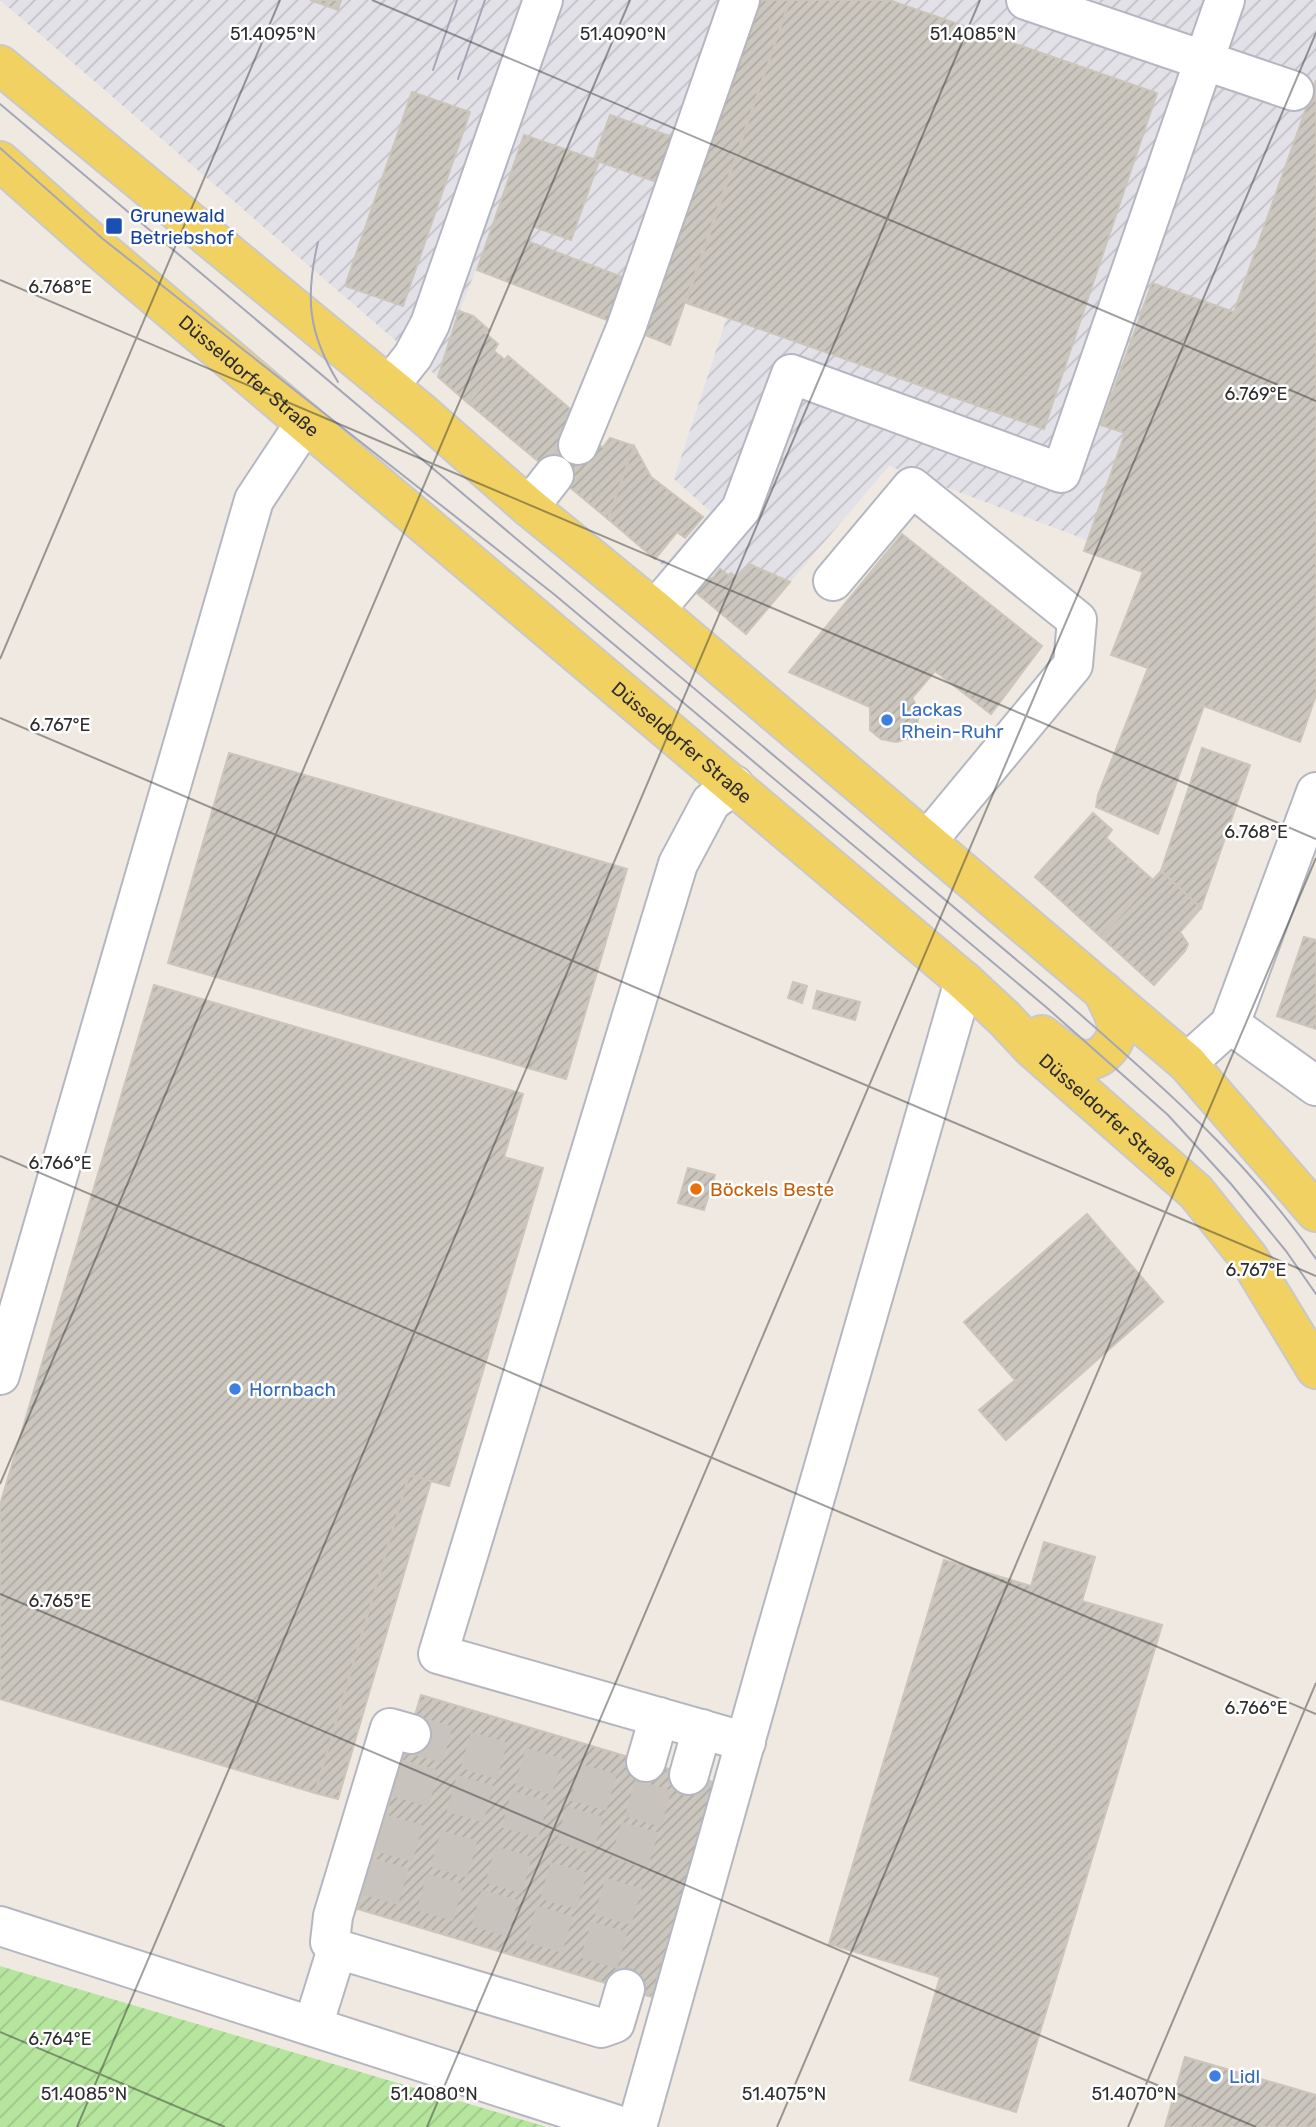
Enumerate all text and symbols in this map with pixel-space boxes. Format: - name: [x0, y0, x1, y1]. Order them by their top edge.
- text: 51.4095°N: [230, 23, 316, 45]
- text: 51.4090°N: [580, 23, 666, 45]
- text: 51.4085°N: [930, 23, 1016, 45]
- place label: Grunewald Betriebshof: [130, 204, 235, 249]
- marker: Grunewald Betriebshof: [104, 216, 124, 236]
- text: 6.768°E: [28, 276, 92, 298]
- street label: Düsseldorfer Straße: [174, 310, 324, 442]
- text: 6.769°E: [1225, 383, 1287, 405]
- street label: Düsseldorfer Straße: [607, 676, 757, 808]
- place label: Lackas Rhein-Ruhr: [901, 698, 1004, 743]
- marker: Lackas Rhein-Ruhr: [879, 712, 895, 728]
- text: 6.767°E: [30, 714, 90, 736]
- text: 6.768°E: [1224, 821, 1288, 843]
- street label: Düsseldorfer Straße: [1035, 1048, 1182, 1182]
- text: 6.766°E: [28, 1152, 92, 1174]
- place label: Böckels Beste: [710, 1178, 834, 1201]
- marker: Böckels Beste: [688, 1181, 704, 1197]
- text: 6.767°E: [1226, 1259, 1286, 1281]
- place label: Hornbach: [249, 1378, 336, 1401]
- marker: Hornbach: [227, 1381, 243, 1397]
- text: 6.765°E: [29, 1590, 91, 1612]
- text: 6.766°E: [1224, 1697, 1288, 1719]
- text: 6.764°E: [28, 2028, 92, 2050]
- place label: Lidl: [1229, 2065, 1260, 2088]
- marker: Lidl: [1207, 2068, 1223, 2084]
- text: 51.4085°N: [41, 2083, 127, 2105]
- text: 51.4080°N: [390, 2083, 478, 2105]
- text: 51.4075°N: [742, 2083, 826, 2105]
- text: 51.4070°N: [1091, 2083, 1177, 2105]

